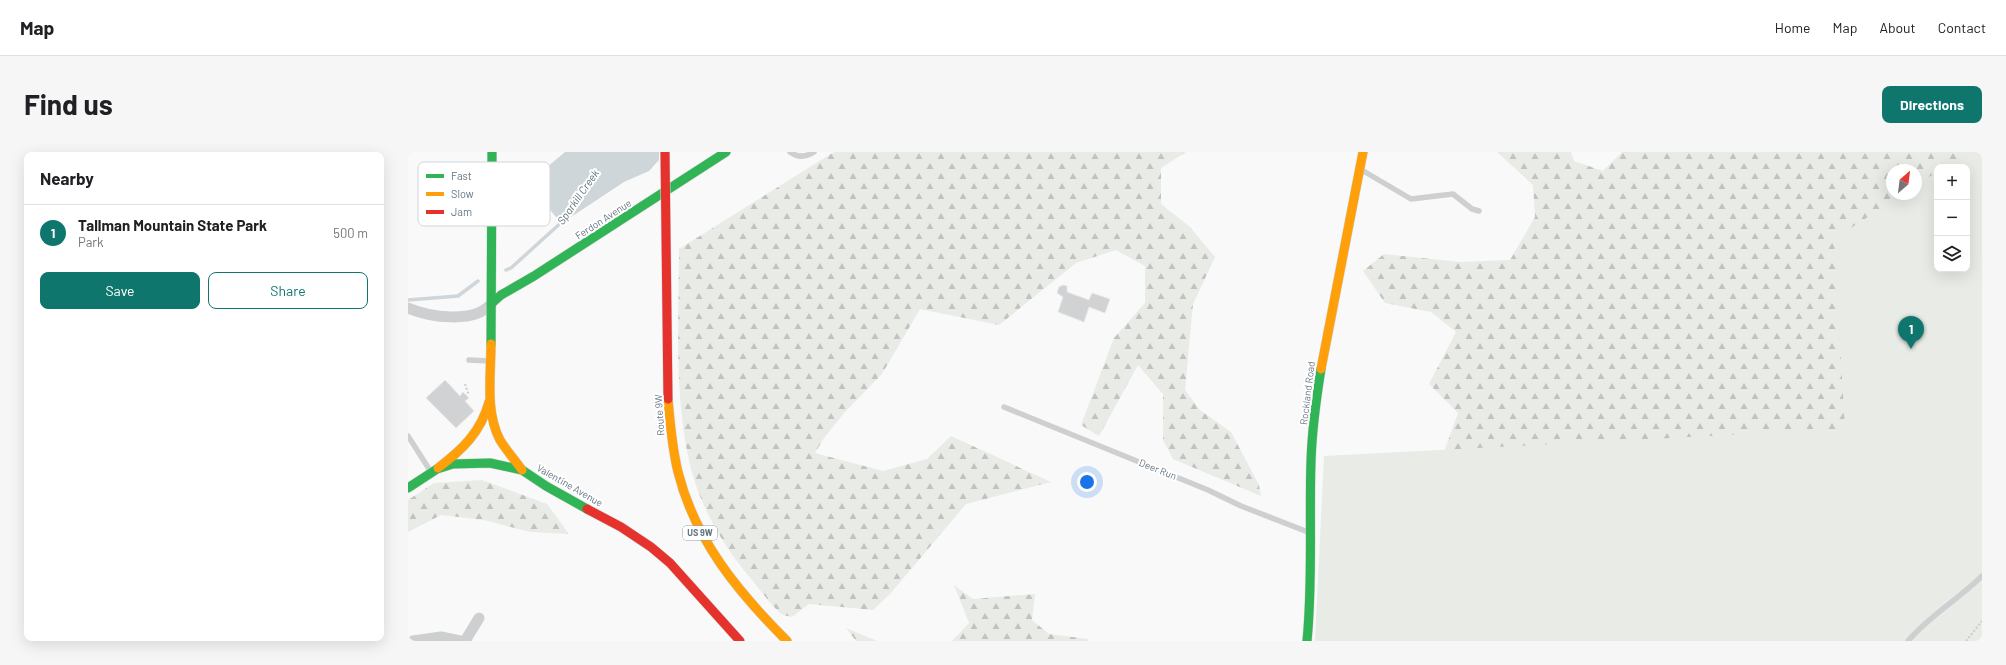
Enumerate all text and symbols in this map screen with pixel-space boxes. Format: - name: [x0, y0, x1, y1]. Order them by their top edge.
- text: Map: [20, 16, 54, 39]
- text: Home: [1775, 19, 1811, 36]
- text: Map: [1833, 19, 1857, 36]
- text: About: [1879, 19, 1916, 36]
- text: Contact: [1938, 19, 1986, 36]
- button: Directions: [1882, 86, 1982, 123]
- text: Find us: [24, 87, 113, 121]
- legend: [418, 162, 550, 226]
- north arrow: [1886, 164, 1922, 200]
- map controls: [1934, 164, 1970, 272]
- button: +: [1934, 164, 1970, 200]
- water label: Sparkill Creek: [554, 166, 602, 227]
- text: Nearby: [40, 168, 94, 188]
- text: Fast: [451, 169, 472, 182]
- text: Slow: [451, 187, 474, 200]
- street label: Ferdon Avenue: [573, 196, 633, 242]
- button: −: [1934, 200, 1970, 236]
- text: Jam: [451, 205, 472, 218]
- text: Tallman Mountain State Park: [78, 216, 267, 234]
- text: 1: [51, 225, 55, 241]
- text: 500 m: [333, 225, 368, 241]
- text: Park: [78, 234, 104, 250]
- button: layers: [1934, 236, 1970, 272]
- button: Save: [40, 272, 200, 309]
- button: Share: [208, 272, 368, 309]
- pin: 1: [1898, 316, 1924, 349]
- street label: Rockland Road: [1297, 360, 1317, 426]
- street label: Route 9W: [652, 394, 666, 436]
- street label: Deer Run: [1138, 456, 1178, 482]
- street label: Valentine Avenue: [535, 461, 605, 509]
- your location: [1077, 472, 1097, 492]
- road number: US 9W: [683, 526, 717, 540]

